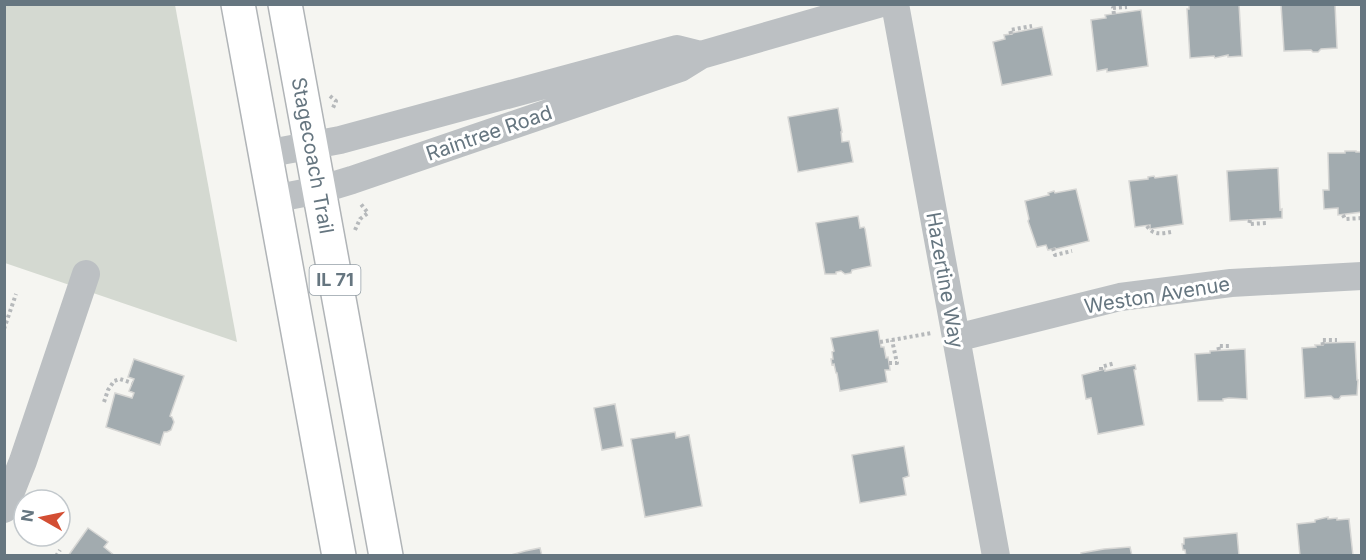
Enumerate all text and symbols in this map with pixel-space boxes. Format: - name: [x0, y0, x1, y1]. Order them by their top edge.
- street label: Stagecoach Trail: [287, 75, 339, 236]
- street label: Raintree Road: [423, 100, 555, 166]
- street label: Hazertine Way: [921, 210, 969, 350]
- road number: IL 71: [310, 265, 360, 295]
- street label: Weston Avenue: [1083, 272, 1231, 318]
- north arrow: [12, 488, 72, 548]
- text: N: [16, 508, 38, 523]

